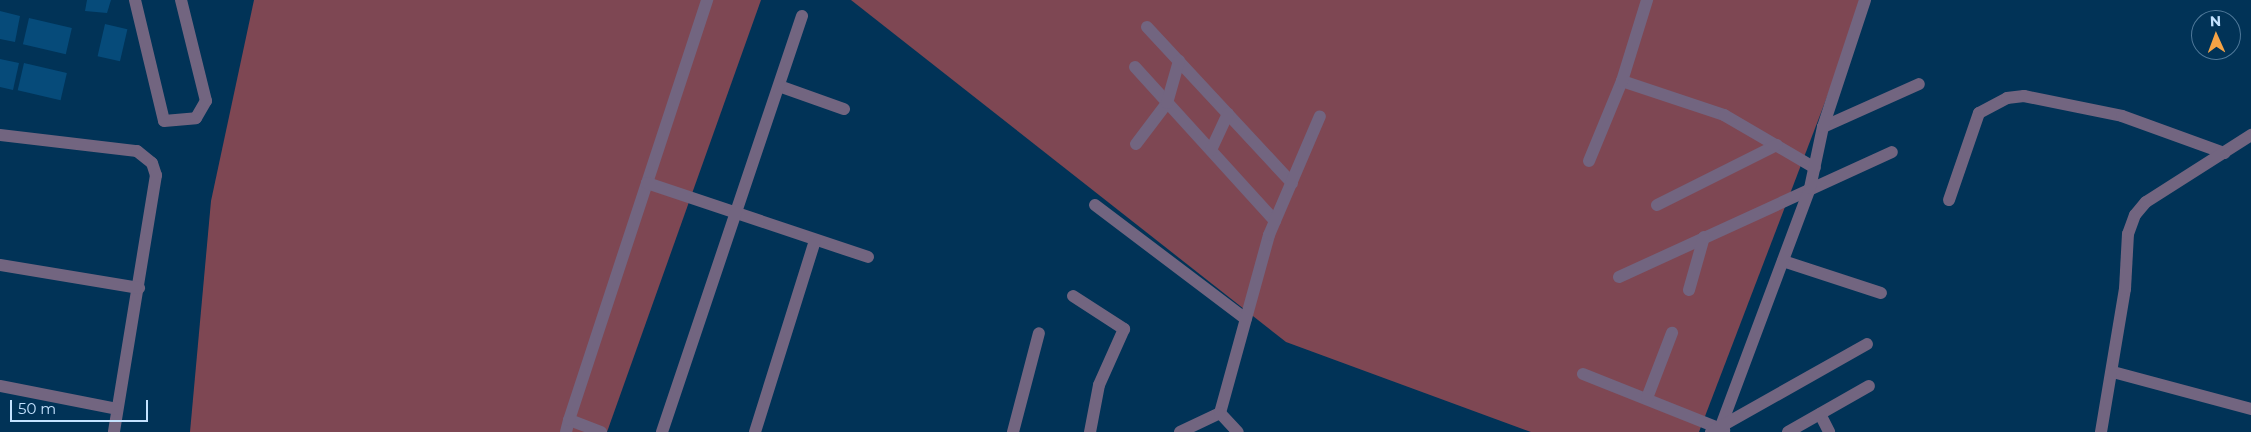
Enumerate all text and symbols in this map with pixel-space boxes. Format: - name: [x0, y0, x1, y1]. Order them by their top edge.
- north arrow: [2191, 10, 2241, 60]
- text: N: [2210, 12, 2221, 30]
- scale bar: [12, 390, 150, 422]
- text: 50 m: [18, 399, 56, 418]

